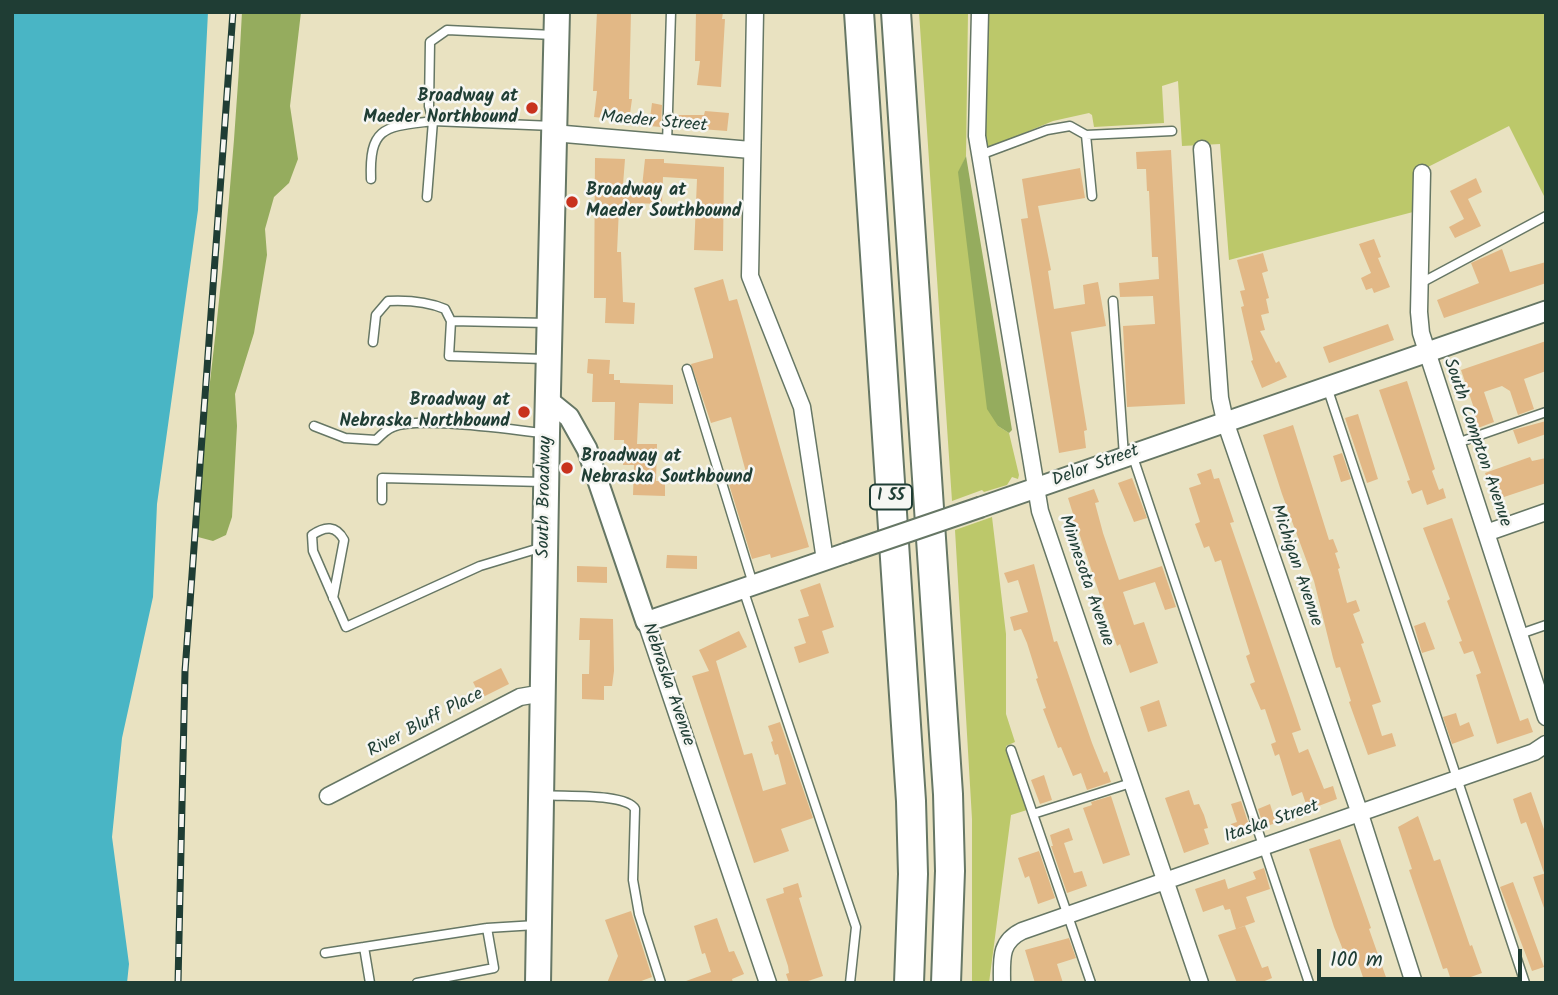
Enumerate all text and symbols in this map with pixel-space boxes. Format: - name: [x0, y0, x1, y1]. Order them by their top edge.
- place label: Broadway at Maeder Northbound: [363, 87, 518, 130]
- marker: Broadway at Maeder Northbound: [524, 100, 540, 116]
- street label: Maeder Street: [600, 108, 708, 138]
- place label: Broadway at Maeder Southbound: [586, 181, 741, 224]
- marker: Broadway at Maeder Southbound: [564, 194, 580, 210]
- street label: South Compton Avenue: [1437, 356, 1515, 530]
- place label: Broadway at Nebraska Northbound: [339, 391, 510, 434]
- marker: Broadway at Nebraska Northbound: [516, 404, 532, 420]
- street label: South Broadway: [534, 436, 558, 558]
- street label: Delor Street: [1050, 441, 1142, 493]
- place label: Broadway at Nebraska Southbound: [581, 447, 752, 490]
- marker: Broadway at Nebraska Southbound: [559, 460, 575, 476]
- road number: I 55: [870, 484, 912, 510]
- street label: Michigan Avenue: [1264, 502, 1326, 630]
- street label: Minnesota Avenue: [1052, 513, 1118, 649]
- street label: Nebraska Avenue: [636, 621, 698, 749]
- street label: River Bluff Place: [365, 684, 487, 764]
- street label: Itaska Street: [1222, 797, 1322, 849]
- scale bar: [1320, 936, 1525, 980]
- text: 100 m: [1330, 944, 1383, 977]

